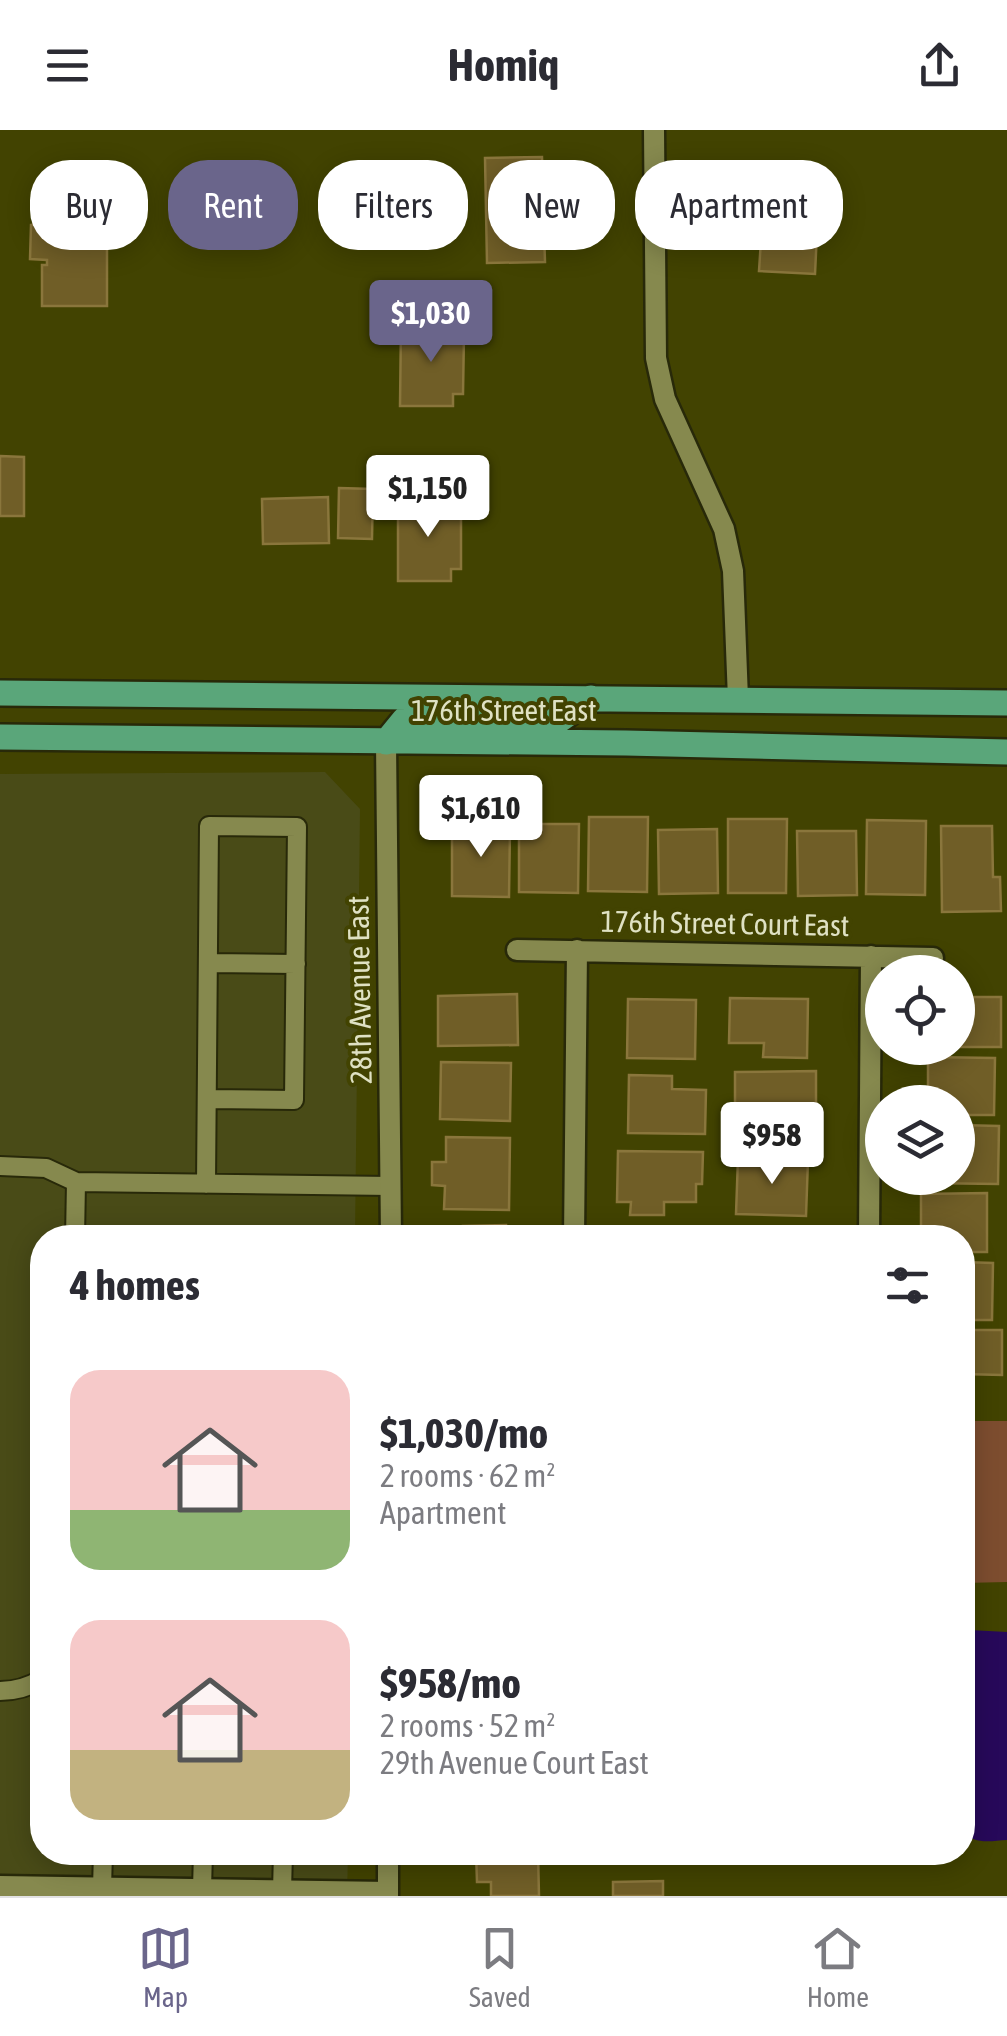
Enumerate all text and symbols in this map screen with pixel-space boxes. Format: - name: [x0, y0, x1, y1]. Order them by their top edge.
- icon: menu: [40, 38, 95, 93]
- icon: share: [912, 38, 967, 93]
- text: Homiq: [448, 39, 559, 91]
- chip: Buy: [30, 160, 148, 250]
- chip: Rent: [168, 160, 298, 250]
- chip: Filters: [318, 160, 468, 250]
- chip: New: [488, 160, 615, 250]
- chip: Apartment: [635, 160, 843, 250]
- pin: $1,030: [350, 280, 512, 365]
- text: $1,030: [391, 294, 471, 331]
- pin: $1,150: [347, 455, 509, 540]
- text: $1,150: [388, 469, 468, 506]
- street label: 176th Street East: [411, 693, 597, 727]
- pin: $1,610: [400, 775, 562, 860]
- text: $1,610: [441, 789, 521, 826]
- street label: 28th Avenue East: [340, 895, 378, 1085]
- street label: 176th Street Court East: [600, 904, 850, 942]
- map controls: [865, 955, 975, 1195]
- button: locate: [865, 955, 975, 1065]
- button: layers: [865, 1085, 975, 1195]
- pin: $958: [713, 1102, 831, 1187]
- text: $958: [743, 1116, 801, 1153]
- icon: filters: [880, 1258, 935, 1313]
- text: 4 homes: [70, 1261, 200, 1309]
- text: $1,030/mo: [380, 1409, 548, 1457]
- icon: home: [150, 1410, 270, 1530]
- text: 2 rooms · 62 m²: [380, 1457, 555, 1494]
- text: Apartment: [380, 1494, 506, 1531]
- text: $958/mo: [380, 1659, 521, 1707]
- icon: home: [150, 1660, 270, 1780]
- text: 2 rooms · 52 m²: [380, 1707, 555, 1744]
- text: 29th Avenue Court East: [380, 1744, 649, 1781]
- tab: Map: [138, 1921, 193, 2013]
- tab: Saved: [469, 1921, 531, 2013]
- tab: Home: [807, 1921, 869, 2013]

